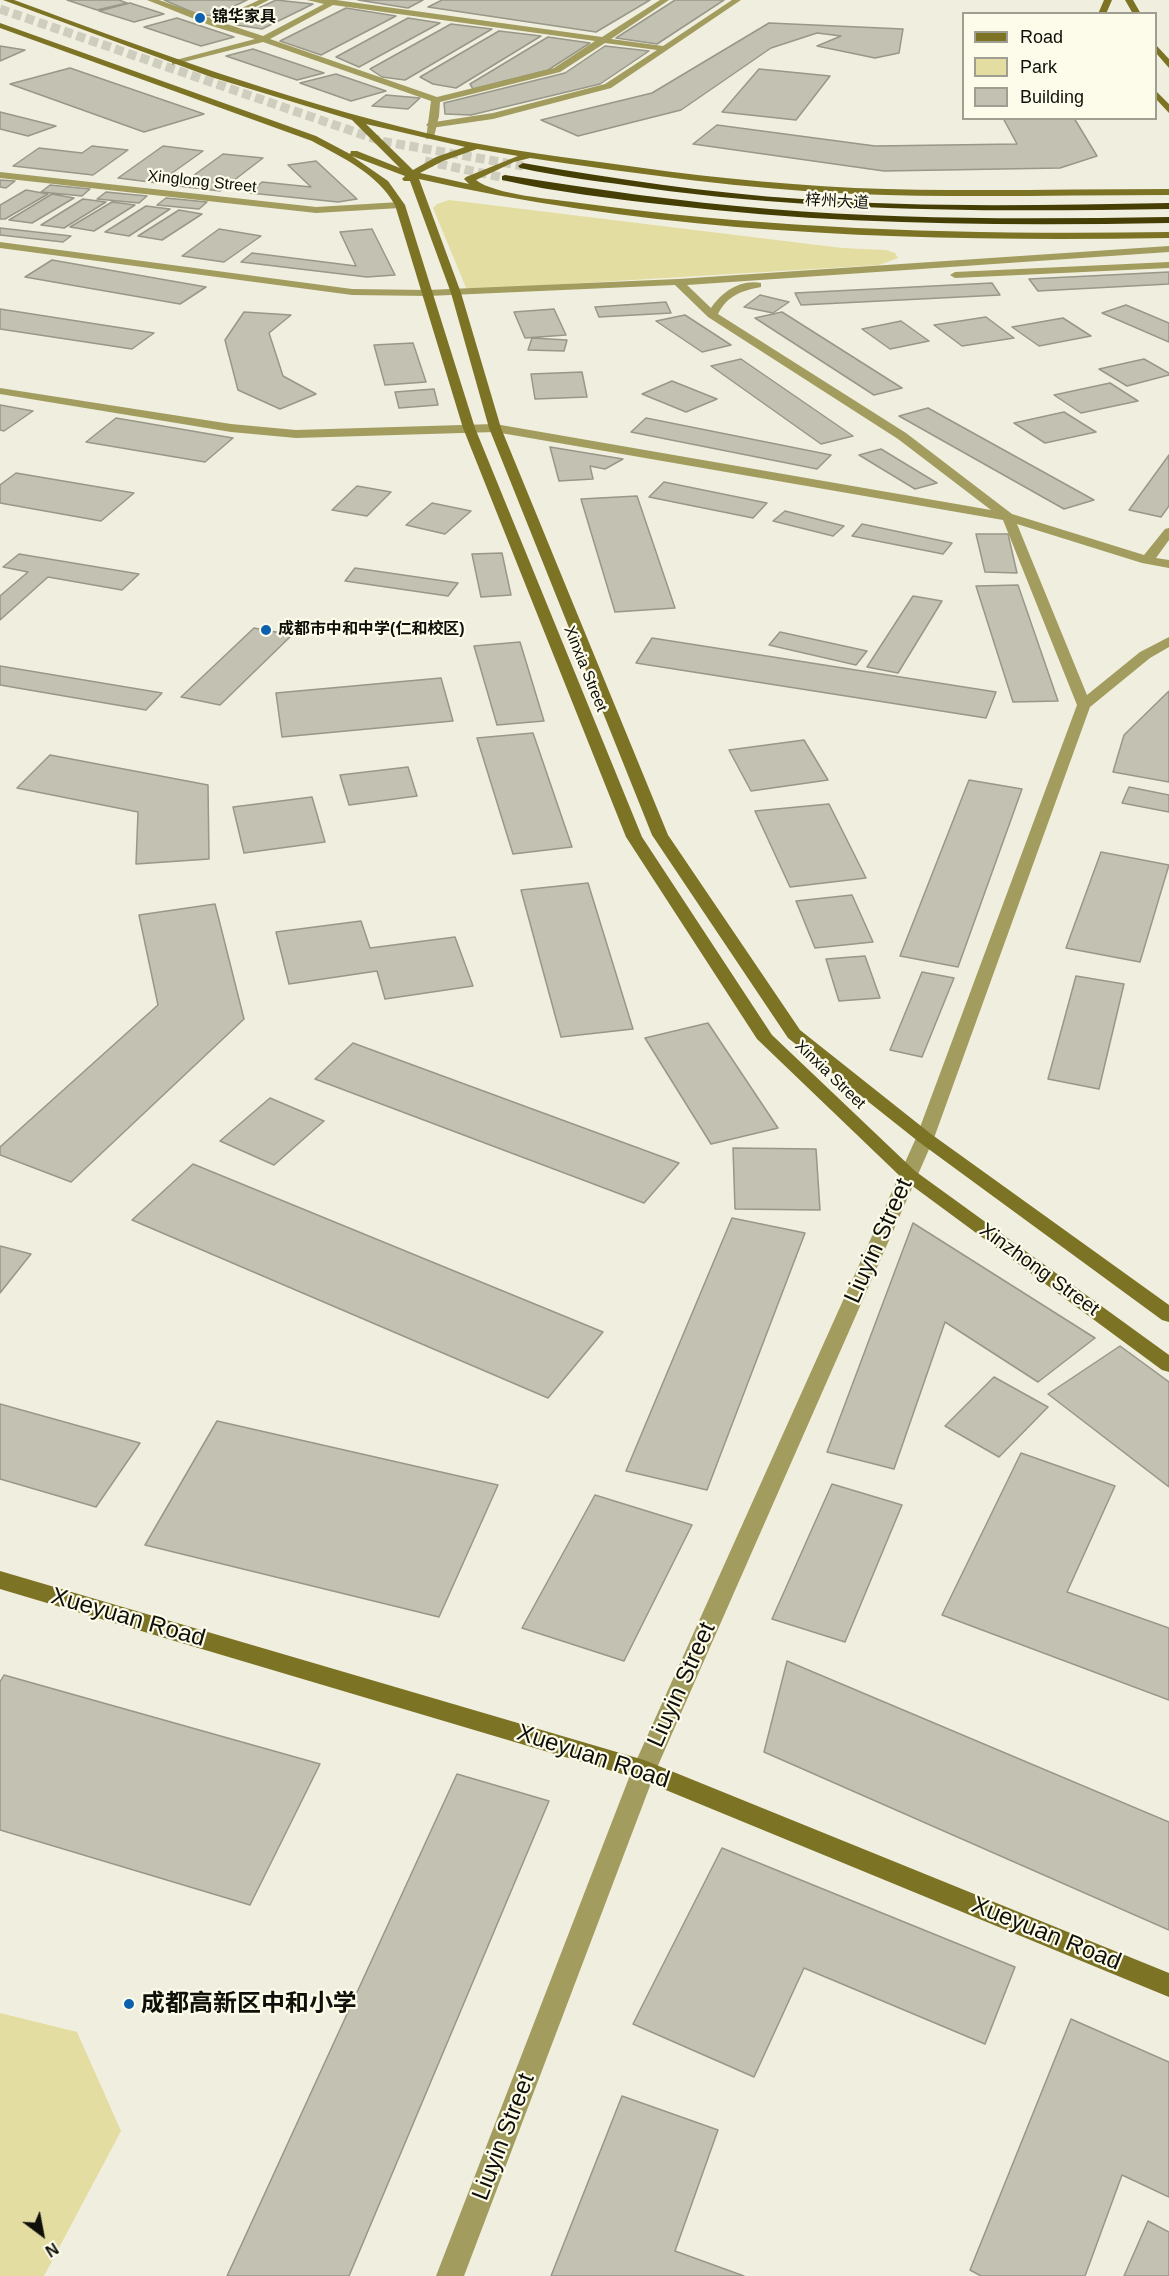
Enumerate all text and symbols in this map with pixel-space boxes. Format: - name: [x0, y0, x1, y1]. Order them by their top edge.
- place label: 锦华家具: [212, 8, 276, 28]
- marker: 锦华家具: [193, 11, 207, 25]
- legend: [962, 12, 1157, 120]
- text: Road: [1020, 27, 1063, 47]
- text: Park: [1020, 57, 1057, 77]
- text: Building: [1020, 87, 1084, 107]
- street label: Xinglong Street: [147, 167, 257, 197]
- street label: 梓州大道: [805, 191, 869, 213]
- place label: 成都市中和中学(仁和校区): [278, 620, 465, 640]
- marker: 成都市中和中学(仁和校区): [259, 623, 273, 637]
- street label: Xinxia Street: [559, 623, 611, 715]
- street label: Xinxia Street: [791, 1037, 869, 1113]
- street label: Liuyin Street: [839, 1174, 919, 1308]
- street label: Xinzhong Street: [974, 1218, 1104, 1322]
- street label: Xueyuan Road: [48, 1582, 208, 1654]
- street label: Liuyin Street: [642, 1618, 722, 1752]
- street label: Xueyuan Road: [513, 1719, 673, 1795]
- street label: Xueyuan Road: [967, 1891, 1125, 1977]
- place label: 成都高新区中和小学: [141, 1990, 357, 2018]
- marker: 成都高新区中和小学: [122, 1997, 136, 2011]
- street label: Liuyin Street: [467, 2070, 541, 2204]
- north arrow: [12, 2204, 72, 2264]
- text: N: [42, 2239, 61, 2260]

